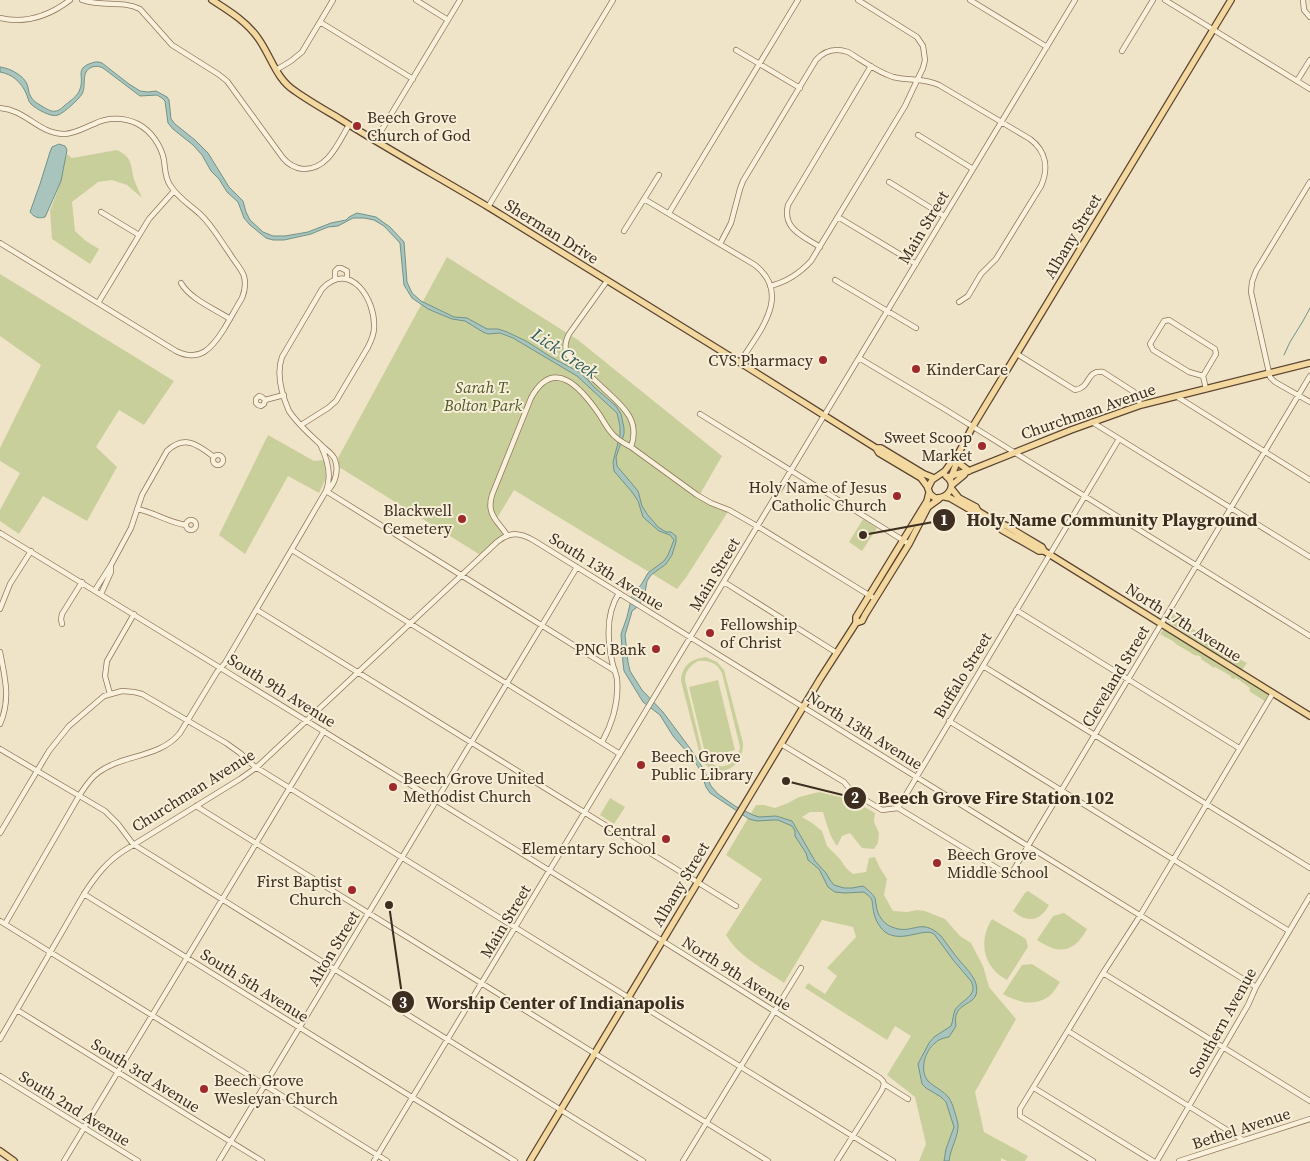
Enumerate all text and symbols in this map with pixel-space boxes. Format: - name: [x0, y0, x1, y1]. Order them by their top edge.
- place label: Beech Grove Church of God: [367, 106, 471, 146]
- marker: Beech Grove Church of God: [351, 120, 363, 132]
- street label: Main Street: [893, 186, 954, 268]
- street label: Albany Street: [1038, 189, 1106, 282]
- street label: Sherman Drive: [501, 193, 603, 269]
- water label: Lick Creek: [526, 321, 604, 385]
- place label: CVS Pharmacy: [708, 349, 814, 371]
- marker: CVS Pharmacy: [817, 354, 829, 366]
- place label: KinderCare: [926, 358, 1008, 380]
- marker: KinderCare: [910, 363, 922, 375]
- park label: Sarah T. Bolton Park: [443, 376, 522, 416]
- street label: Churchman Avenue: [1018, 378, 1158, 444]
- place label: Sweet Scoop Market: [884, 426, 973, 466]
- marker: Sweet Scoop Market: [976, 440, 988, 452]
- place label: Holy Name of Jesus Catholic Church: [748, 476, 887, 516]
- marker: Holy Name of Jesus Catholic Church: [891, 490, 903, 502]
- place label: Blackwell Cemetery: [383, 499, 453, 539]
- callout: Holy Name Community Playground: [931, 504, 1267, 537]
- text: Holy Name Community Playground: [966, 507, 1258, 532]
- text: 1: [940, 509, 948, 530]
- marker: Blackwell Cemetery: [456, 513, 468, 525]
- street label: South 13th Avenue: [545, 527, 669, 615]
- street label: Main Street: [684, 533, 745, 615]
- street label: North 17th Avenue: [1122, 577, 1246, 667]
- place label: Fellowship of Christ: [720, 613, 797, 653]
- street label: Cleveland Street: [1076, 620, 1154, 731]
- marker: Fellowship of Christ: [704, 627, 716, 639]
- street label: Buffalo Street: [928, 627, 997, 722]
- place label: PNC Bank: [575, 638, 646, 660]
- marker: PNC Bank: [650, 643, 662, 655]
- street label: South 9th Avenue: [224, 648, 340, 732]
- street label: North 13th Avenue: [803, 685, 927, 775]
- street label: Churchman Avenue: [127, 743, 259, 837]
- place label: Beech Grove Public Library: [651, 745, 754, 785]
- marker: Beech Grove Public Library: [635, 759, 647, 771]
- place label: Beech Grove United Methodist Church: [403, 767, 544, 807]
- marker: Beech Grove United Methodist Church: [387, 781, 399, 793]
- callout: Beech Grove Fire Station 102: [843, 782, 1124, 815]
- text: Beech Grove Fire Station 102: [878, 785, 1114, 810]
- text: 2: [851, 787, 859, 808]
- place label: Central Elementary School: [522, 819, 656, 859]
- marker: Central Elementary School: [660, 833, 672, 845]
- street label: Albany Street: [646, 837, 714, 930]
- place label: Beech Grove Middle School: [947, 843, 1049, 883]
- marker: Beech Grove Middle School: [931, 857, 943, 869]
- place label: First Baptist Church: [256, 870, 343, 910]
- street label: Main Street: [475, 880, 536, 962]
- marker: First Baptist Church: [346, 884, 358, 896]
- street label: Alton Street: [302, 906, 365, 990]
- street label: North 9th Avenue: [678, 931, 796, 1015]
- street label: South 5th Avenue: [197, 943, 313, 1027]
- street label: Southern Avenue: [1183, 963, 1261, 1081]
- callout: Worship Center of Indianapolis: [390, 986, 694, 1019]
- text: Worship Center of Indianapolis: [425, 990, 685, 1015]
- text: 3: [399, 992, 407, 1013]
- street label: South 3rd Avenue: [87, 1033, 205, 1117]
- street label: South 2nd Avenue: [15, 1065, 135, 1151]
- place label: Beech Grove Wesleyan Church: [214, 1069, 339, 1109]
- marker: Beech Grove Wesleyan Church: [198, 1083, 210, 1095]
- street label: Bethel Avenue: [1189, 1102, 1293, 1154]

